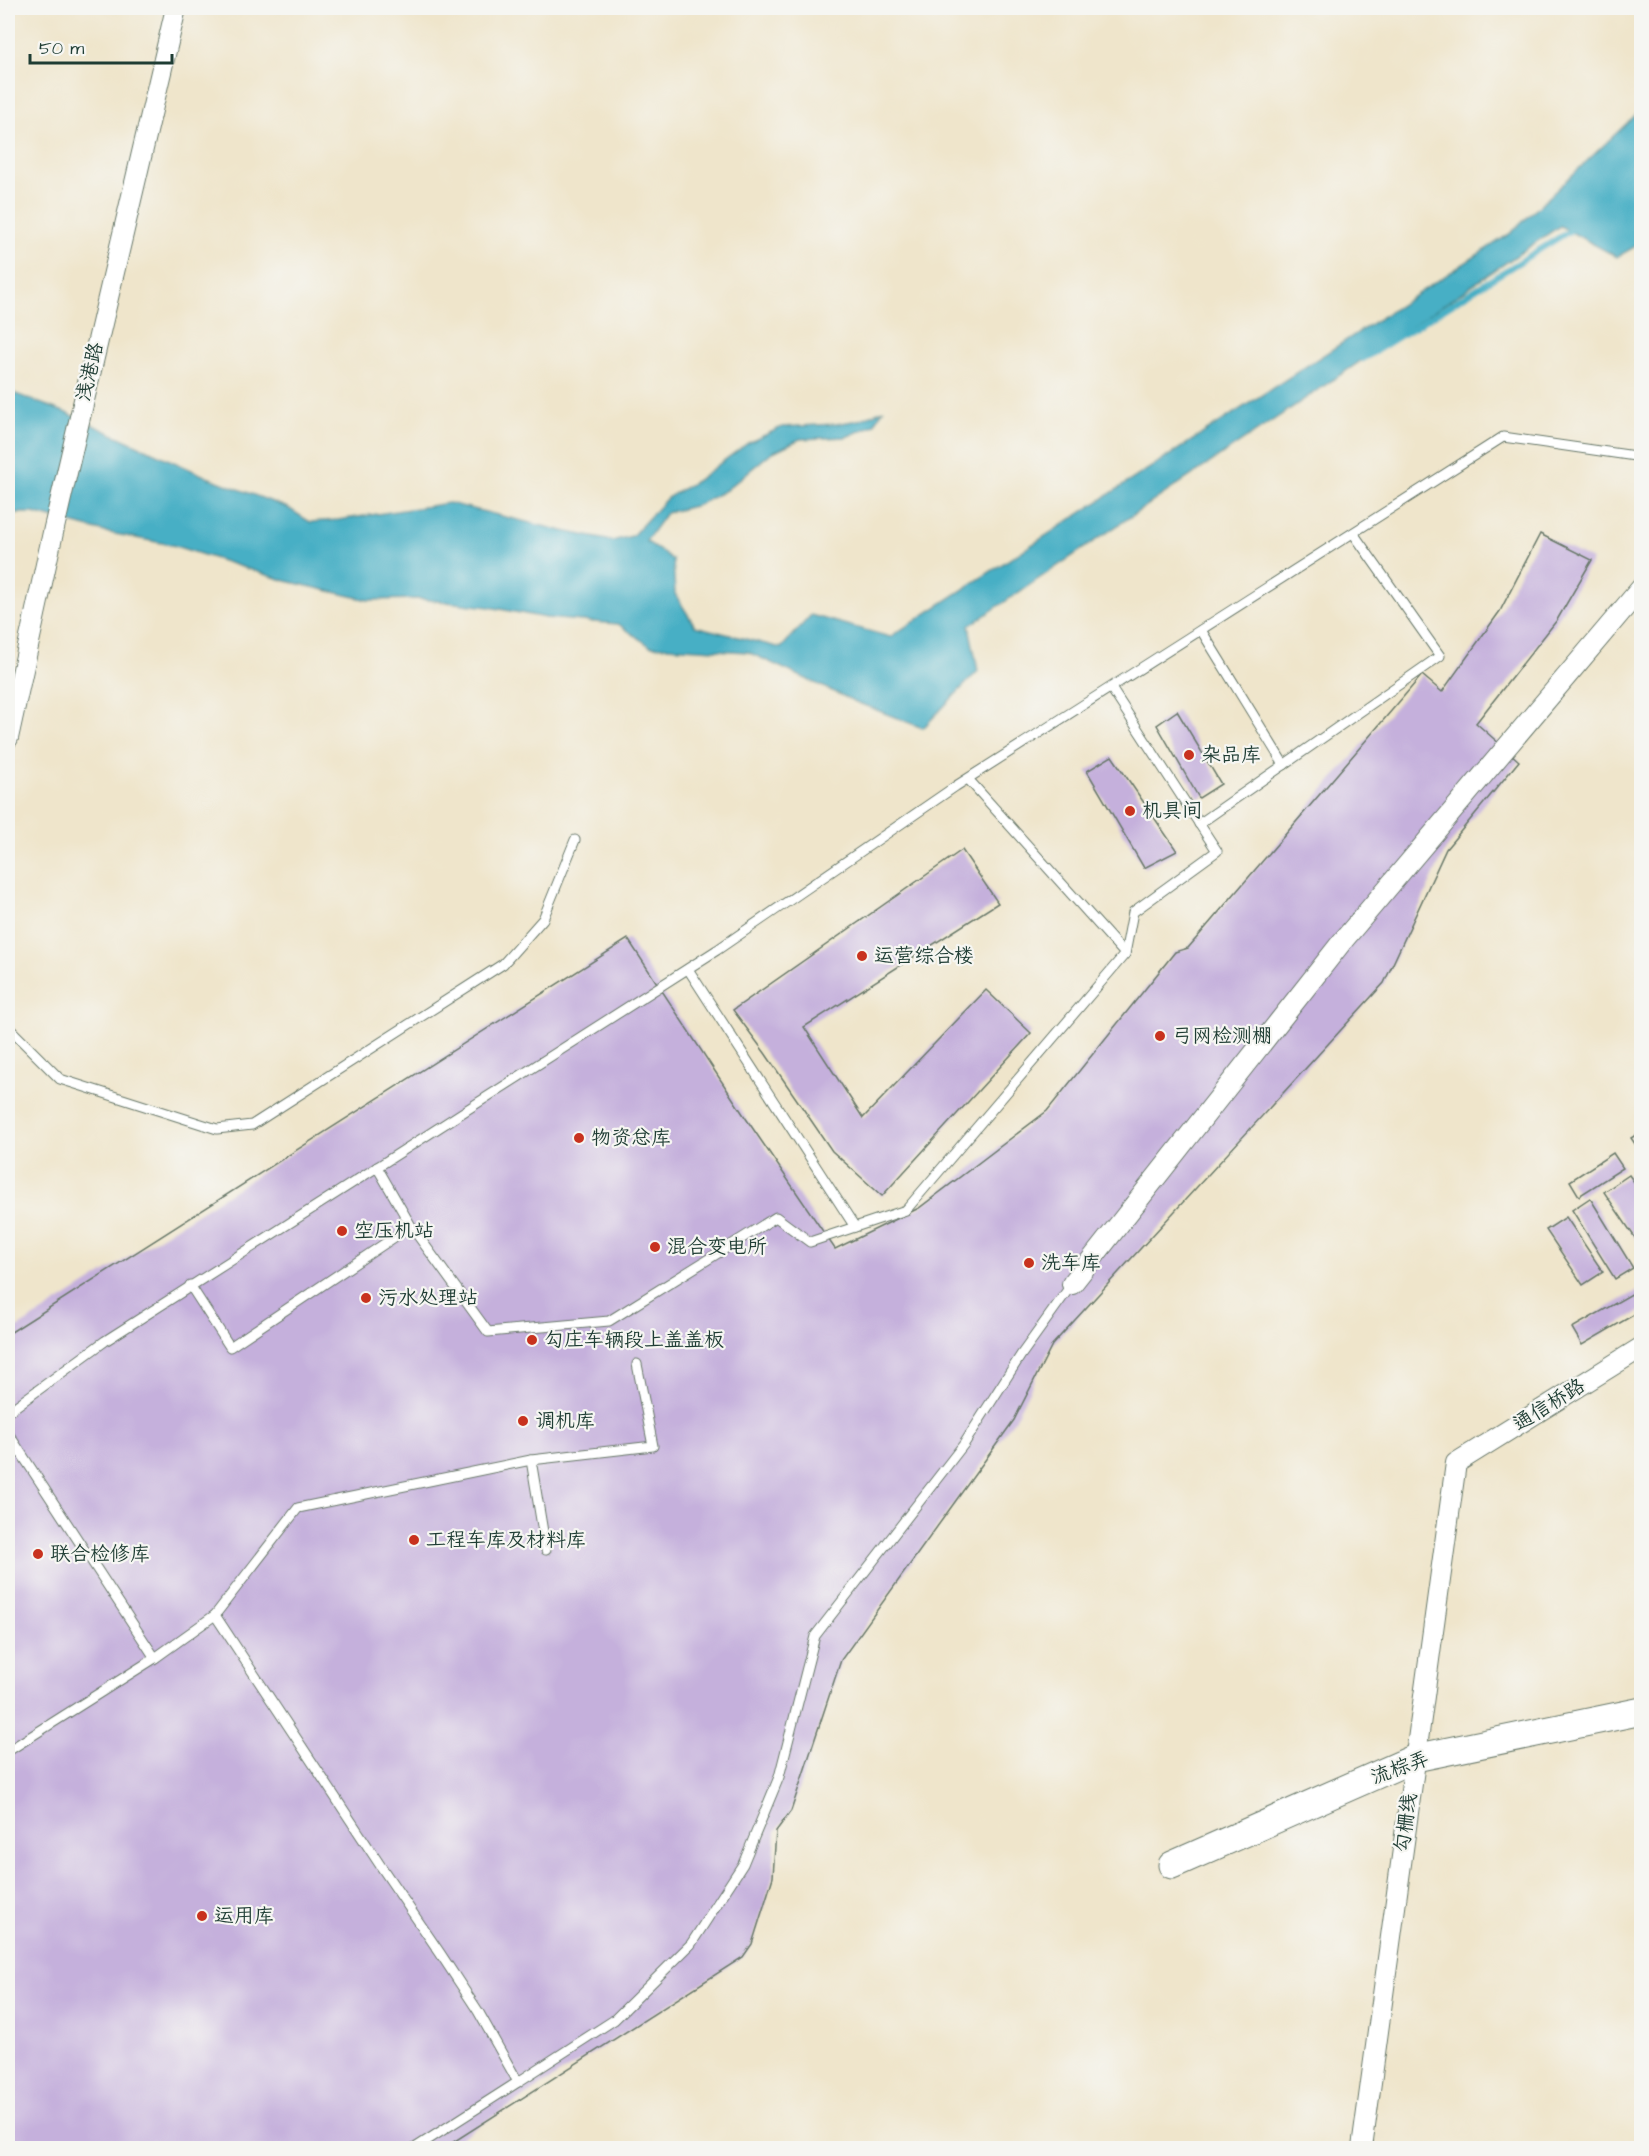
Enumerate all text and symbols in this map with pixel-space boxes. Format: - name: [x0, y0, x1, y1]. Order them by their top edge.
- scale bar: [30, 27, 172, 65]
- text: 50 m: [39, 36, 84, 61]
- street label: 浅港路: [70, 339, 111, 404]
- place label: 杂品库: [1201, 741, 1261, 769]
- marker: 杂品库: [1182, 748, 1196, 762]
- place label: 机具间: [1142, 797, 1202, 825]
- marker: 机具间: [1123, 804, 1137, 818]
- place label: 运营综合楼: [874, 942, 974, 970]
- marker: 运营综合楼: [855, 949, 869, 963]
- place label: 弓网检测棚: [1172, 1022, 1272, 1050]
- marker: 弓网检测棚: [1153, 1029, 1167, 1043]
- place label: 物资总库: [591, 1124, 671, 1152]
- marker: 物资总库: [572, 1131, 586, 1145]
- place label: 空压机站: [354, 1217, 434, 1245]
- marker: 空压机站: [335, 1224, 349, 1238]
- place label: 混合变电所: [667, 1233, 767, 1261]
- marker: 混合变电所: [648, 1240, 662, 1254]
- place label: 洗车库: [1041, 1249, 1101, 1277]
- marker: 洗车库: [1022, 1256, 1036, 1270]
- place label: 污水处理站: [378, 1284, 478, 1312]
- marker: 污水处理站: [359, 1291, 373, 1305]
- place label: 勾庄车辆段上盖盖板: [544, 1326, 724, 1354]
- marker: 勾庄车辆段上盖盖板: [525, 1333, 539, 1347]
- street label: 通信桥路: [1508, 1371, 1591, 1438]
- place label: 调机库: [535, 1407, 595, 1435]
- marker: 调机库: [516, 1414, 530, 1428]
- place label: 工程车库及材料库: [426, 1526, 586, 1554]
- marker: 工程车库及材料库: [407, 1533, 421, 1547]
- place label: 联合检修库: [50, 1540, 150, 1568]
- marker: 联合检修库: [31, 1547, 45, 1561]
- street label: 流棕弄: [1367, 1745, 1433, 1791]
- street label: 勾栅线: [1388, 1791, 1424, 1855]
- place label: 运用库: [214, 1902, 274, 1930]
- marker: 运用库: [195, 1909, 209, 1923]

